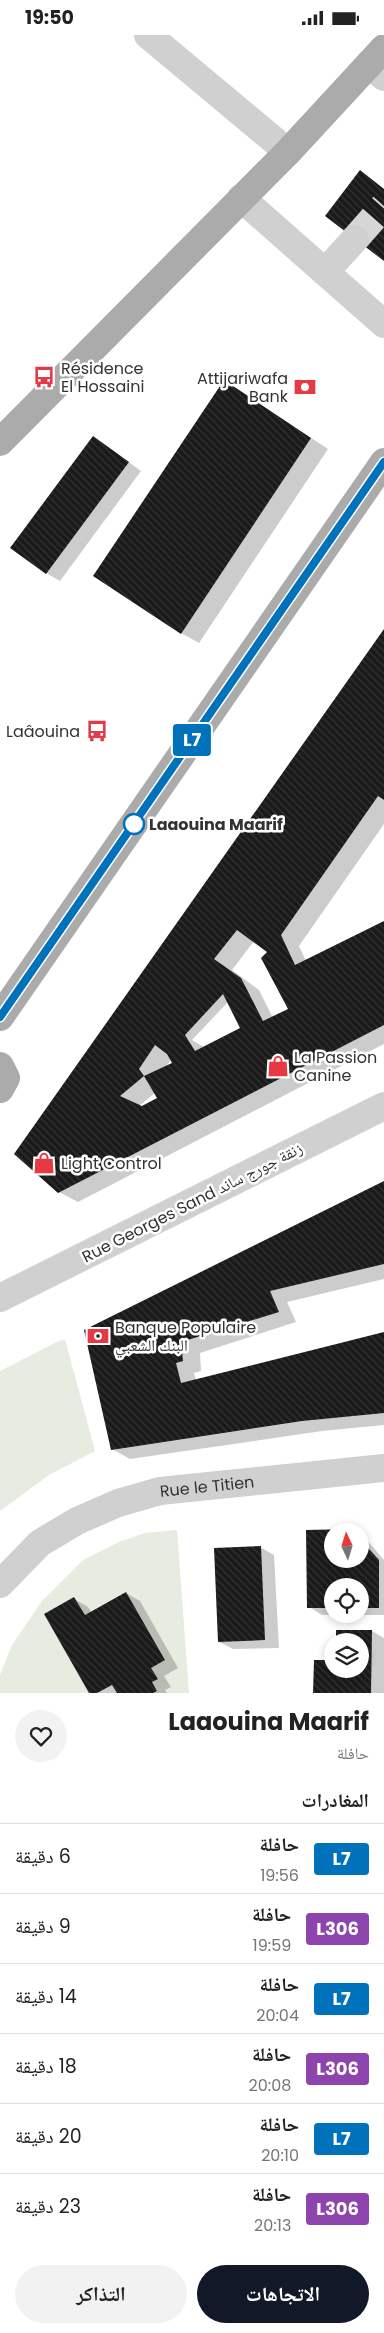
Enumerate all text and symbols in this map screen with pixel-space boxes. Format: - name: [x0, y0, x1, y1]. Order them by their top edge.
- text: 19:50: [25, 4, 74, 31]
- place label: Résidence El Hossaini: [61, 357, 144, 398]
- bus stop icon: Résidence El Hossaini: [31, 364, 57, 390]
- place label: Attijariwafa Bank: [197, 367, 289, 408]
- bank icon: Attijariwafa Bank: [292, 374, 318, 400]
- bus stop icon: Laâouina: [84, 718, 110, 744]
- place label: Laâouina: [6, 720, 80, 743]
- line badge: L7: [170, 724, 214, 756]
- text: L7: [183, 727, 201, 752]
- marker: Laaouina Maarif: [123, 813, 145, 835]
- place label: Laaouina Maarif: [149, 813, 283, 836]
- place label: La Passion Canine: [294, 1046, 377, 1087]
- shop icon: La Passion Canine: [265, 1053, 291, 1079]
- street label: Rue Georges Sand زنقة جورج ساند: [78, 1137, 306, 1268]
- shop icon: Light Control: [31, 1150, 57, 1176]
- place label: Light Control: [61, 1152, 162, 1175]
- place label: Banque Populaire البنك الشعبي: [115, 1316, 256, 1358]
- bank icon: Banque Populaire البنك الشعبي: [85, 1323, 111, 1349]
- street label: Rue le Titien: [159, 1470, 255, 1503]
- north arrow: [324, 1523, 369, 1567]
- map controls: [324, 1523, 369, 1678]
- button: locate: [324, 1578, 369, 1623]
- button: layers: [324, 1633, 369, 1678]
- text: Laaouina Maarif: [168, 1705, 369, 1738]
- button: heart: [15, 1710, 67, 1762]
- text: حافلة: [337, 1742, 369, 1765]
- text: المغادرات: [302, 1787, 369, 1814]
- text: حافلة: [260, 1831, 299, 1858]
- text: 6 دقيقة: [15, 1843, 71, 1870]
- text: L7: [332, 1846, 351, 1871]
- text: 19:56: [260, 1864, 299, 1887]
- text: حافلة: [252, 1901, 291, 1928]
- text: 9 دقيقة: [15, 1913, 71, 1940]
- text: L306: [316, 1916, 359, 1941]
- text: 19:59: [253, 1934, 291, 1957]
- text: حافلة: [260, 1971, 299, 1998]
- text: 14 دقيقة: [15, 1983, 77, 2010]
- text: L7: [332, 1986, 351, 2011]
- text: 20:04: [256, 2004, 299, 2027]
- text: حافلة: [252, 2041, 291, 2068]
- text: 18 دقيقة: [15, 2053, 77, 2080]
- text: L306: [316, 2056, 359, 2081]
- text: 20:08: [249, 2074, 291, 2097]
- text: حافلة: [260, 2111, 299, 2138]
- text: 20 دقيقة: [15, 2123, 82, 2150]
- text: L7: [332, 2126, 351, 2151]
- text: 20:10: [261, 2144, 299, 2167]
- text: حافلة: [252, 2181, 291, 2208]
- text: 23 دقيقة: [15, 2193, 81, 2220]
- text: L306: [316, 2196, 359, 2221]
- text: 20:13: [254, 2214, 291, 2237]
- button: التذاكر: [15, 2265, 187, 2323]
- button: الاتجاهات: [197, 2265, 369, 2323]

